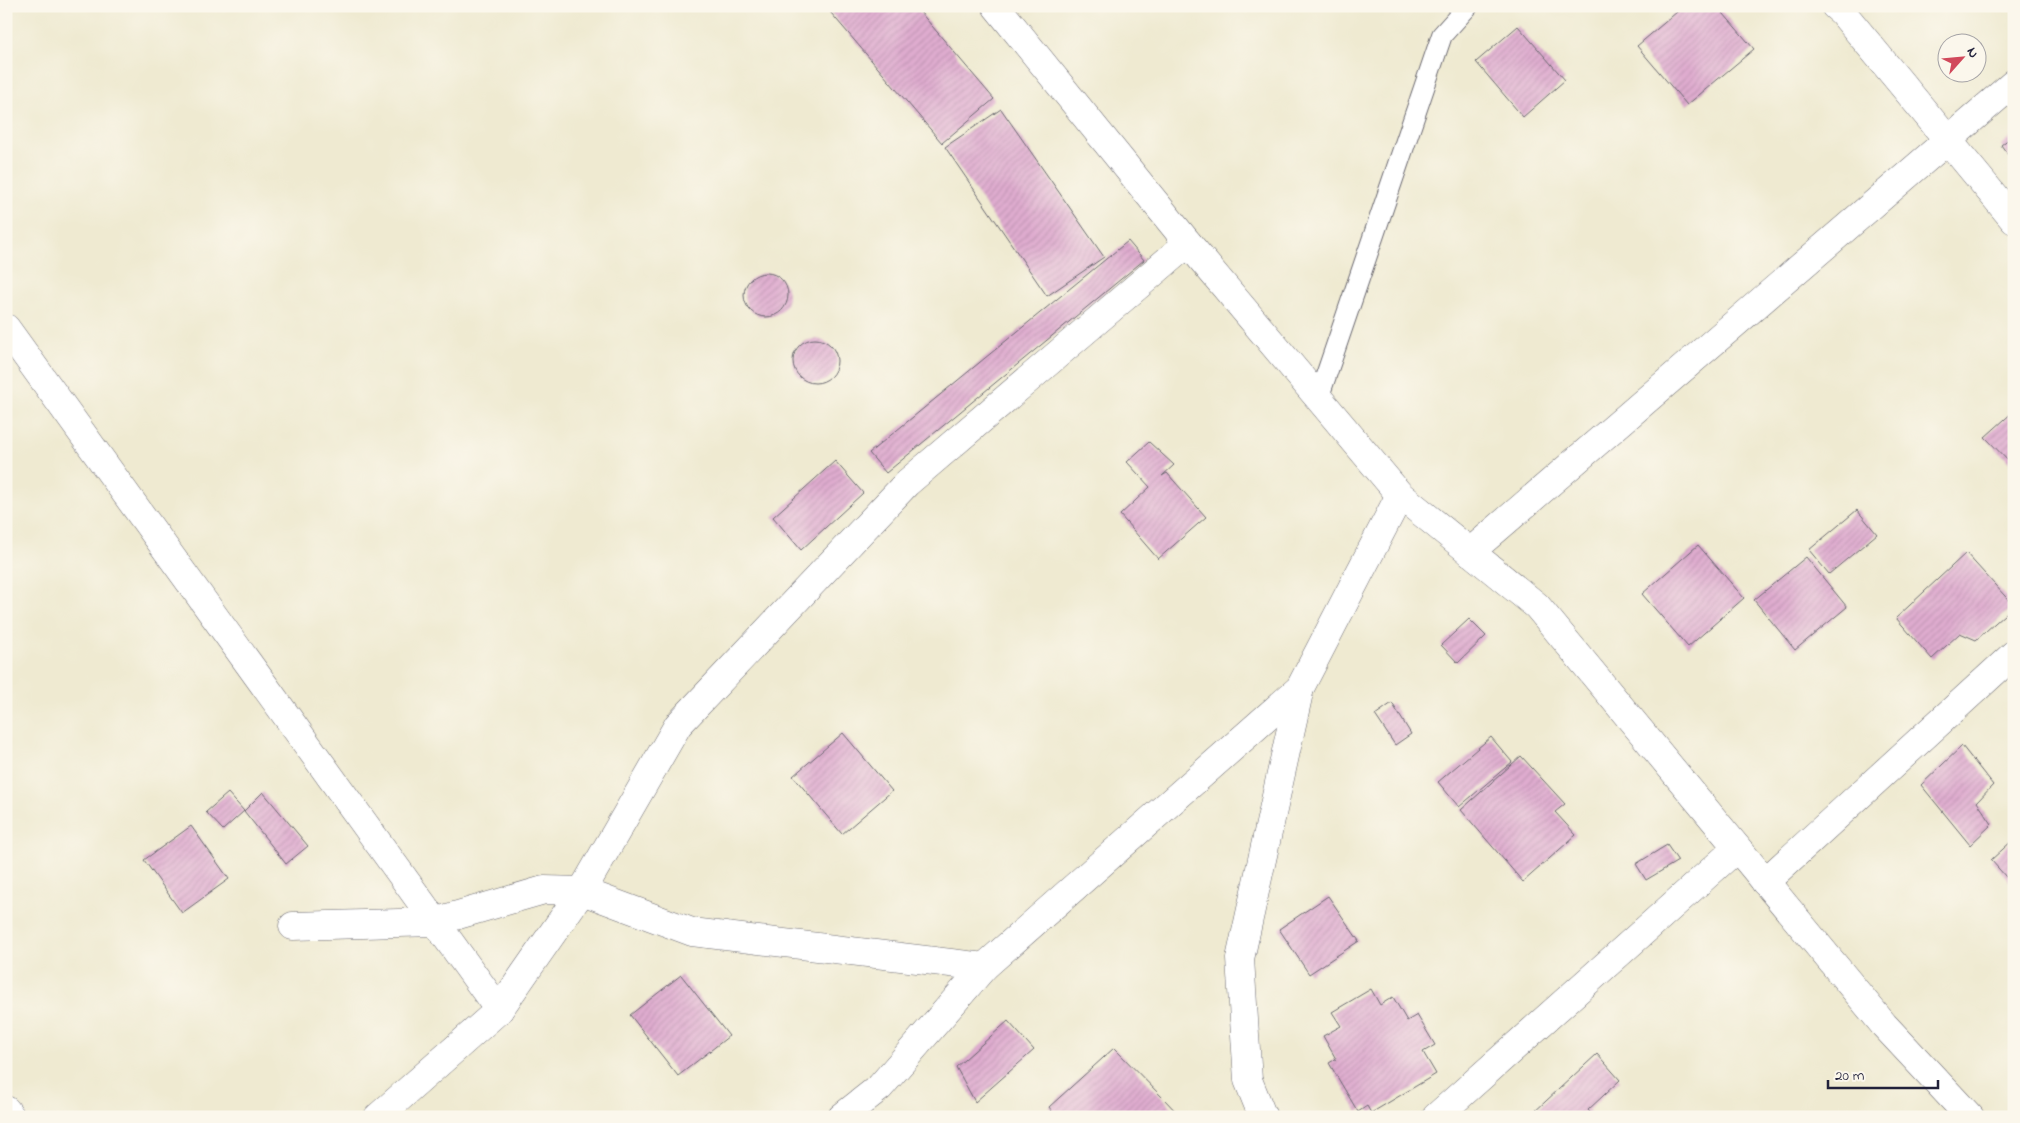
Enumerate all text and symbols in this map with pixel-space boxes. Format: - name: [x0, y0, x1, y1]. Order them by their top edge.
- north arrow: [1938, 32, 1988, 82]
- text: N: [1961, 44, 1984, 62]
- scale bar: [1828, 1058, 1938, 1090]
- text: 20 m: [1835, 1065, 1865, 1087]

